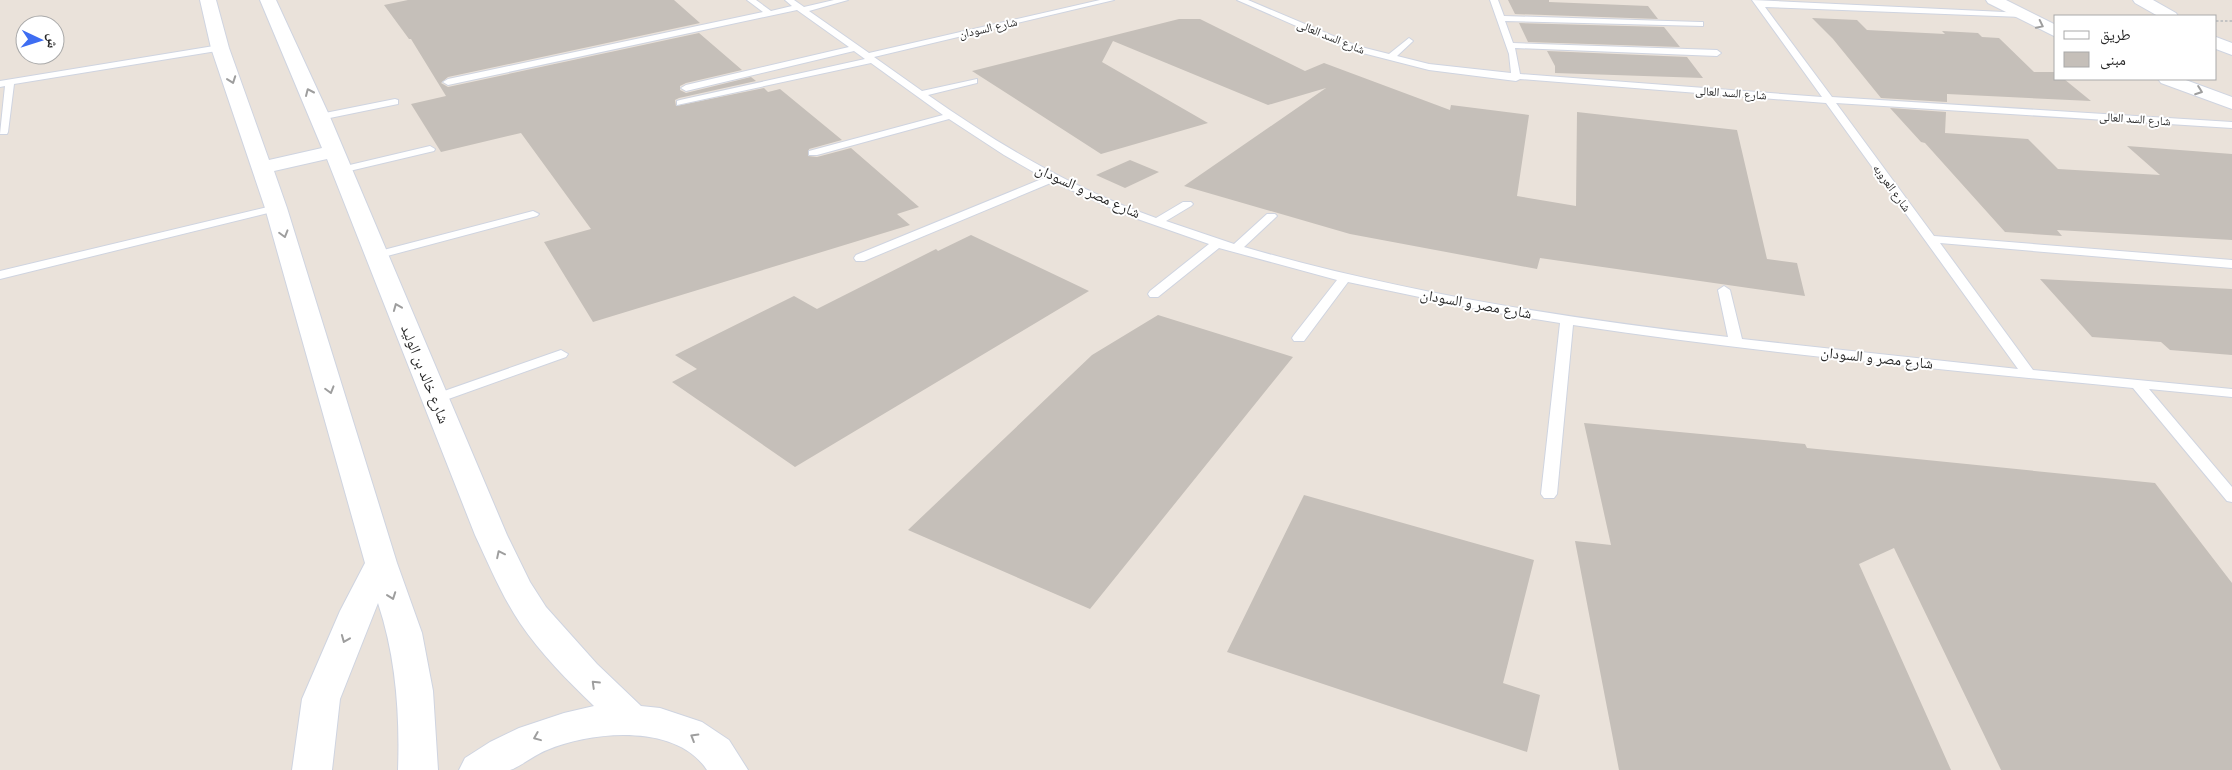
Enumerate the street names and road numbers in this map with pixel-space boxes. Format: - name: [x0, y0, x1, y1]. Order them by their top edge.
- street label: شارع السودان: [957, 14, 1019, 42]
- street label: شارع السد العالى: [1295, 17, 1367, 58]
- street label: شارع السد العالى: [1695, 84, 1767, 103]
- street label: شارع السد العالى: [2099, 110, 2171, 129]
- street label: شارع مصر و السودان: [1032, 160, 1143, 223]
- street label: شارع العروبه: [1869, 162, 1914, 215]
- street label: شارع مصر و السودان: [1419, 285, 1533, 324]
- street label: شارع خالد بن الوليد: [396, 322, 453, 427]
- street label: شارع مصر و السودان: [1820, 343, 1934, 374]

